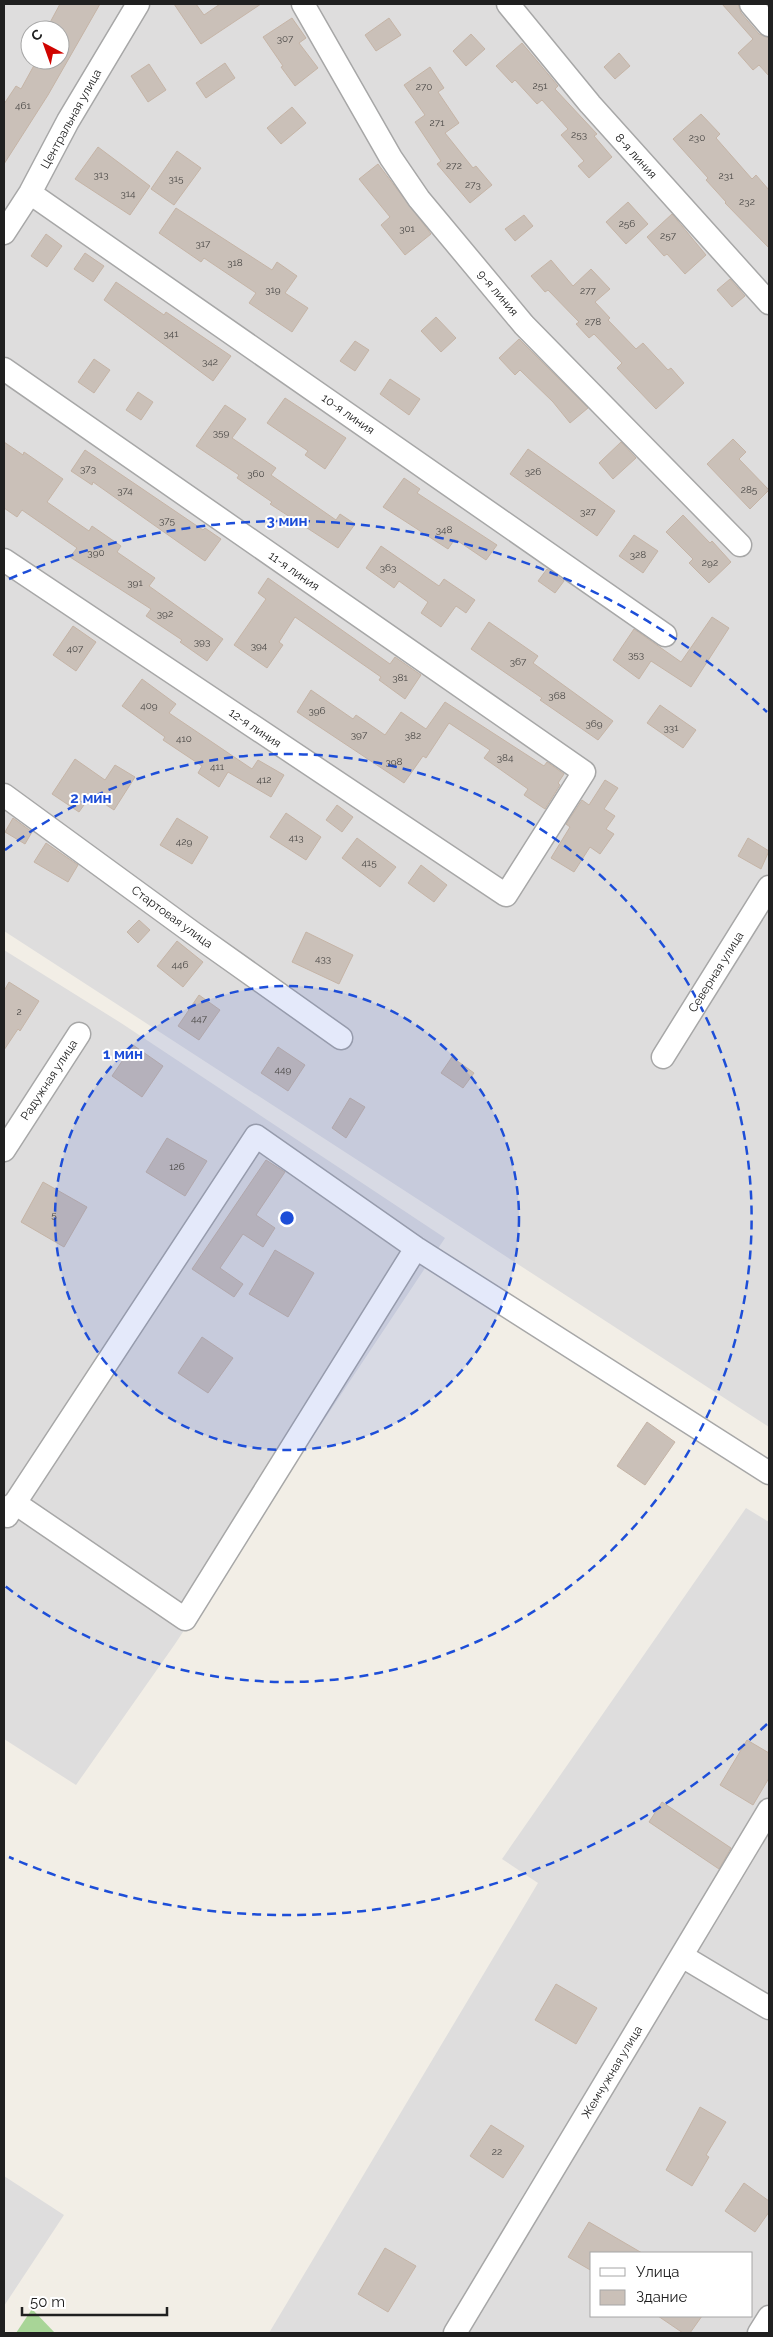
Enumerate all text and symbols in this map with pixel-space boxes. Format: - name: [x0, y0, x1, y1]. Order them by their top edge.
- north arrow: [20, 20, 70, 70]
- text: С: [28, 26, 46, 44]
- house number: 307: [277, 33, 294, 44]
- street label: Центральная улица: [38, 67, 104, 171]
- house number: 251: [533, 80, 548, 91]
- house number: 270: [416, 81, 432, 92]
- house number: 461: [15, 100, 32, 111]
- house number: 271: [430, 117, 445, 128]
- house number: 253: [571, 129, 587, 140]
- street label: 8-я линия: [612, 131, 660, 181]
- house number: 230: [689, 132, 705, 143]
- house number: 272: [446, 160, 462, 171]
- house number: 313: [94, 169, 108, 180]
- house number: 231: [719, 170, 734, 181]
- house number: 315: [168, 173, 184, 184]
- house number: 273: [465, 179, 481, 190]
- house number: 314: [120, 188, 136, 199]
- house number: 232: [739, 196, 755, 207]
- house number: 256: [619, 218, 635, 229]
- house number: 301: [399, 223, 416, 234]
- house number: 257: [660, 230, 677, 241]
- house number: 317: [196, 238, 211, 249]
- house number: 318: [227, 257, 243, 268]
- street label: 9-я линия: [475, 267, 521, 319]
- house number: 319: [265, 284, 281, 295]
- house number: 277: [580, 285, 597, 296]
- house number: 278: [585, 316, 601, 327]
- house number: 341: [163, 328, 179, 339]
- house number: 342: [202, 356, 218, 367]
- street label: 10-я линия: [319, 391, 377, 437]
- house number: 359: [213, 427, 229, 438]
- house number: 373: [80, 463, 96, 474]
- house number: 326: [525, 466, 541, 477]
- house number: 360: [247, 468, 265, 479]
- house number: 285: [741, 484, 758, 495]
- house number: 374: [117, 485, 133, 496]
- house number: 327: [580, 506, 597, 517]
- text: 3 мин: [266, 512, 308, 530]
- house number: 375: [159, 515, 176, 526]
- house number: 348: [436, 524, 452, 535]
- house number: 390: [87, 547, 105, 558]
- street label: 11-я линия: [266, 548, 322, 594]
- house number: 328: [630, 549, 646, 560]
- house number: 292: [702, 557, 718, 568]
- house number: 363: [380, 562, 396, 573]
- house number: 391: [127, 577, 143, 588]
- house number: 392: [157, 608, 173, 619]
- house number: 393: [194, 636, 210, 647]
- house number: 394: [251, 640, 268, 651]
- house number: 407: [67, 643, 84, 654]
- house number: 353: [628, 649, 644, 660]
- house number: 367: [510, 656, 527, 667]
- house number: 381: [392, 672, 408, 683]
- house number: 368: [548, 690, 566, 701]
- house number: 409: [140, 700, 158, 711]
- street label: 12-я линия: [226, 705, 284, 751]
- house number: 396: [308, 705, 326, 716]
- house number: 369: [585, 718, 603, 729]
- house number: 331: [664, 722, 679, 733]
- house number: 397: [351, 729, 368, 740]
- house number: 382: [405, 730, 421, 741]
- house number: 410: [176, 733, 192, 744]
- house number: 384: [497, 752, 514, 763]
- house number: 398: [385, 756, 403, 767]
- house number: 411: [210, 761, 225, 772]
- house number: 412: [257, 774, 271, 785]
- text: 2 мин: [70, 789, 112, 807]
- house number: 413: [288, 832, 304, 843]
- house number: 429: [176, 836, 192, 847]
- house number: 415: [361, 857, 377, 868]
- street label: Стартовая улица: [129, 883, 215, 951]
- street label: Северная улица: [686, 929, 746, 1015]
- house number: 433: [315, 953, 331, 964]
- house number: 446: [172, 959, 188, 970]
- house number: 2: [16, 1006, 22, 1017]
- house number: 447: [191, 1013, 208, 1024]
- street label: Радужная улица: [18, 1037, 80, 1123]
- text: 1 мин: [103, 1045, 143, 1063]
- house number: 449: [275, 1064, 292, 1075]
- house number: 126: [169, 1161, 185, 1172]
- house number: 5: [51, 1209, 57, 1220]
- centre of rings: [278, 1209, 296, 1227]
- street label: Жемчужная улица: [579, 2023, 645, 2121]
- house number: 22: [492, 2146, 502, 2157]
- legend: [590, 2252, 753, 2317]
- text: Улица: [636, 2263, 680, 2281]
- scale bar: [22, 2284, 168, 2316]
- text: Здание: [636, 2288, 688, 2306]
- text: 50 m: [30, 2293, 65, 2311]

